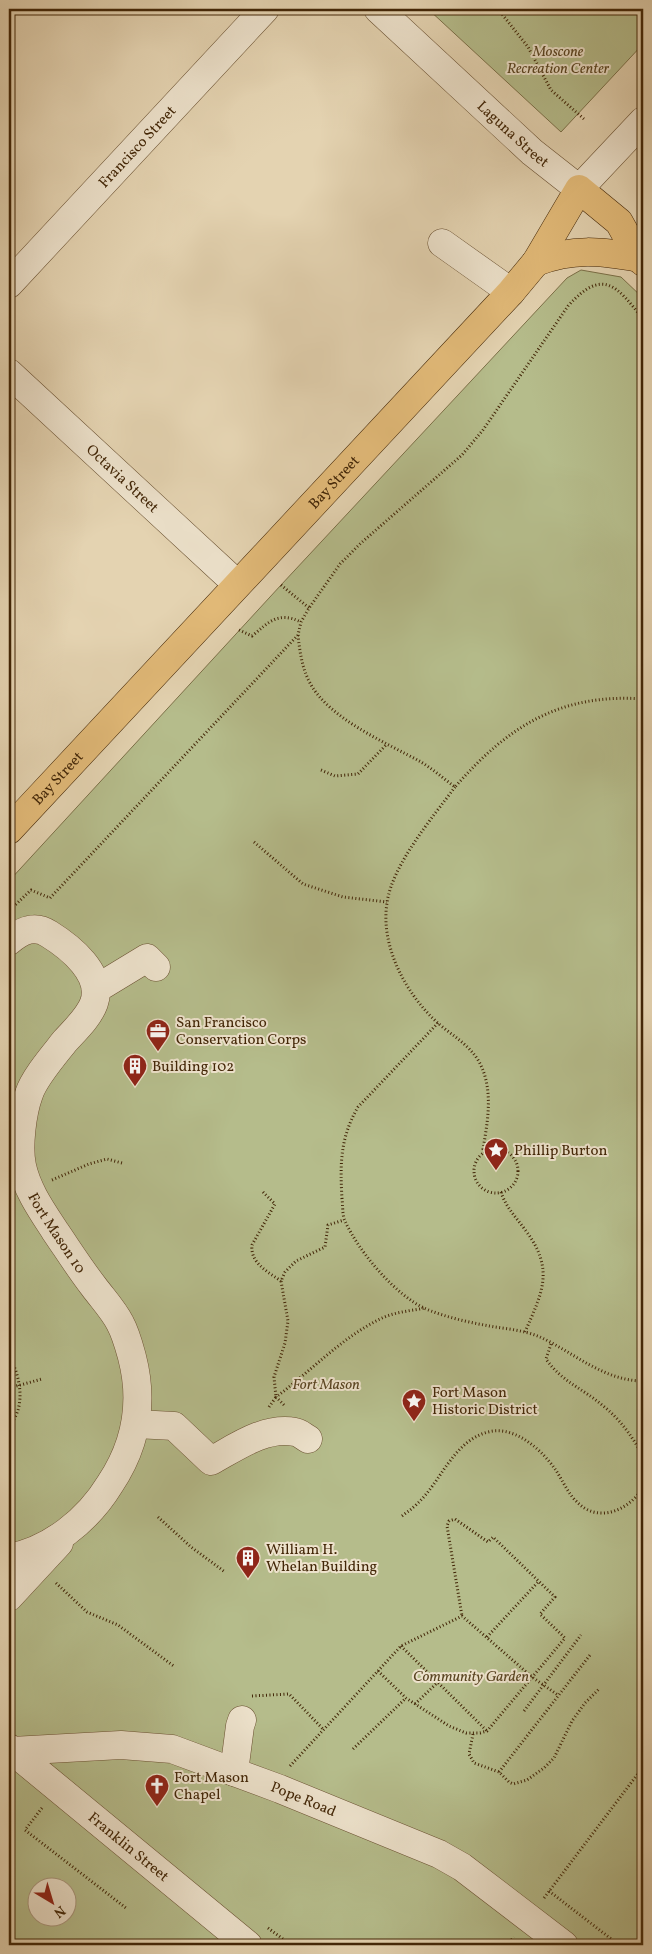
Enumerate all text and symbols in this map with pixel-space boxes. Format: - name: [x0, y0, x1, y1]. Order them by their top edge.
- park label: Moscone Recreation Center: [507, 42, 610, 80]
- street label: Laguna Street: [471, 97, 553, 173]
- street label: Francisco Street: [95, 102, 182, 193]
- street label: Octavia Street: [81, 440, 163, 518]
- street label: Bay Street: [304, 452, 365, 514]
- street label: Bay Street: [28, 748, 89, 811]
- place label: San Francisco Conservation Corps: [176, 1013, 307, 1051]
- office icon: San Francisco Conservation Corps: [145, 1018, 171, 1052]
- building icon: Building 102: [122, 1053, 148, 1087]
- place label: Building 102: [152, 1057, 234, 1078]
- place icon: Phillip Burton: [483, 1137, 509, 1171]
- place label: Phillip Burton: [514, 1141, 607, 1162]
- street label: Fort Mason 10: [21, 1189, 90, 1278]
- park label: Fort Mason: [292, 1375, 360, 1396]
- place label: Fort Mason Historic District: [432, 1383, 538, 1421]
- place icon: Fort Mason Historic District: [401, 1388, 427, 1422]
- place label: William H. Whelan Building: [266, 1540, 378, 1578]
- building icon: William H. Whelan Building: [235, 1545, 261, 1579]
- park label: Community Garden: [413, 1667, 529, 1688]
- place label: Fort Mason Chapel: [174, 1768, 249, 1806]
- church icon: Fort Mason Chapel: [144, 1773, 170, 1807]
- street label: Pope Road: [267, 1777, 339, 1823]
- street label: Franklin Street: [83, 1808, 173, 1887]
- north arrow: [28, 1876, 78, 1926]
- text: N: [49, 1900, 69, 1922]

